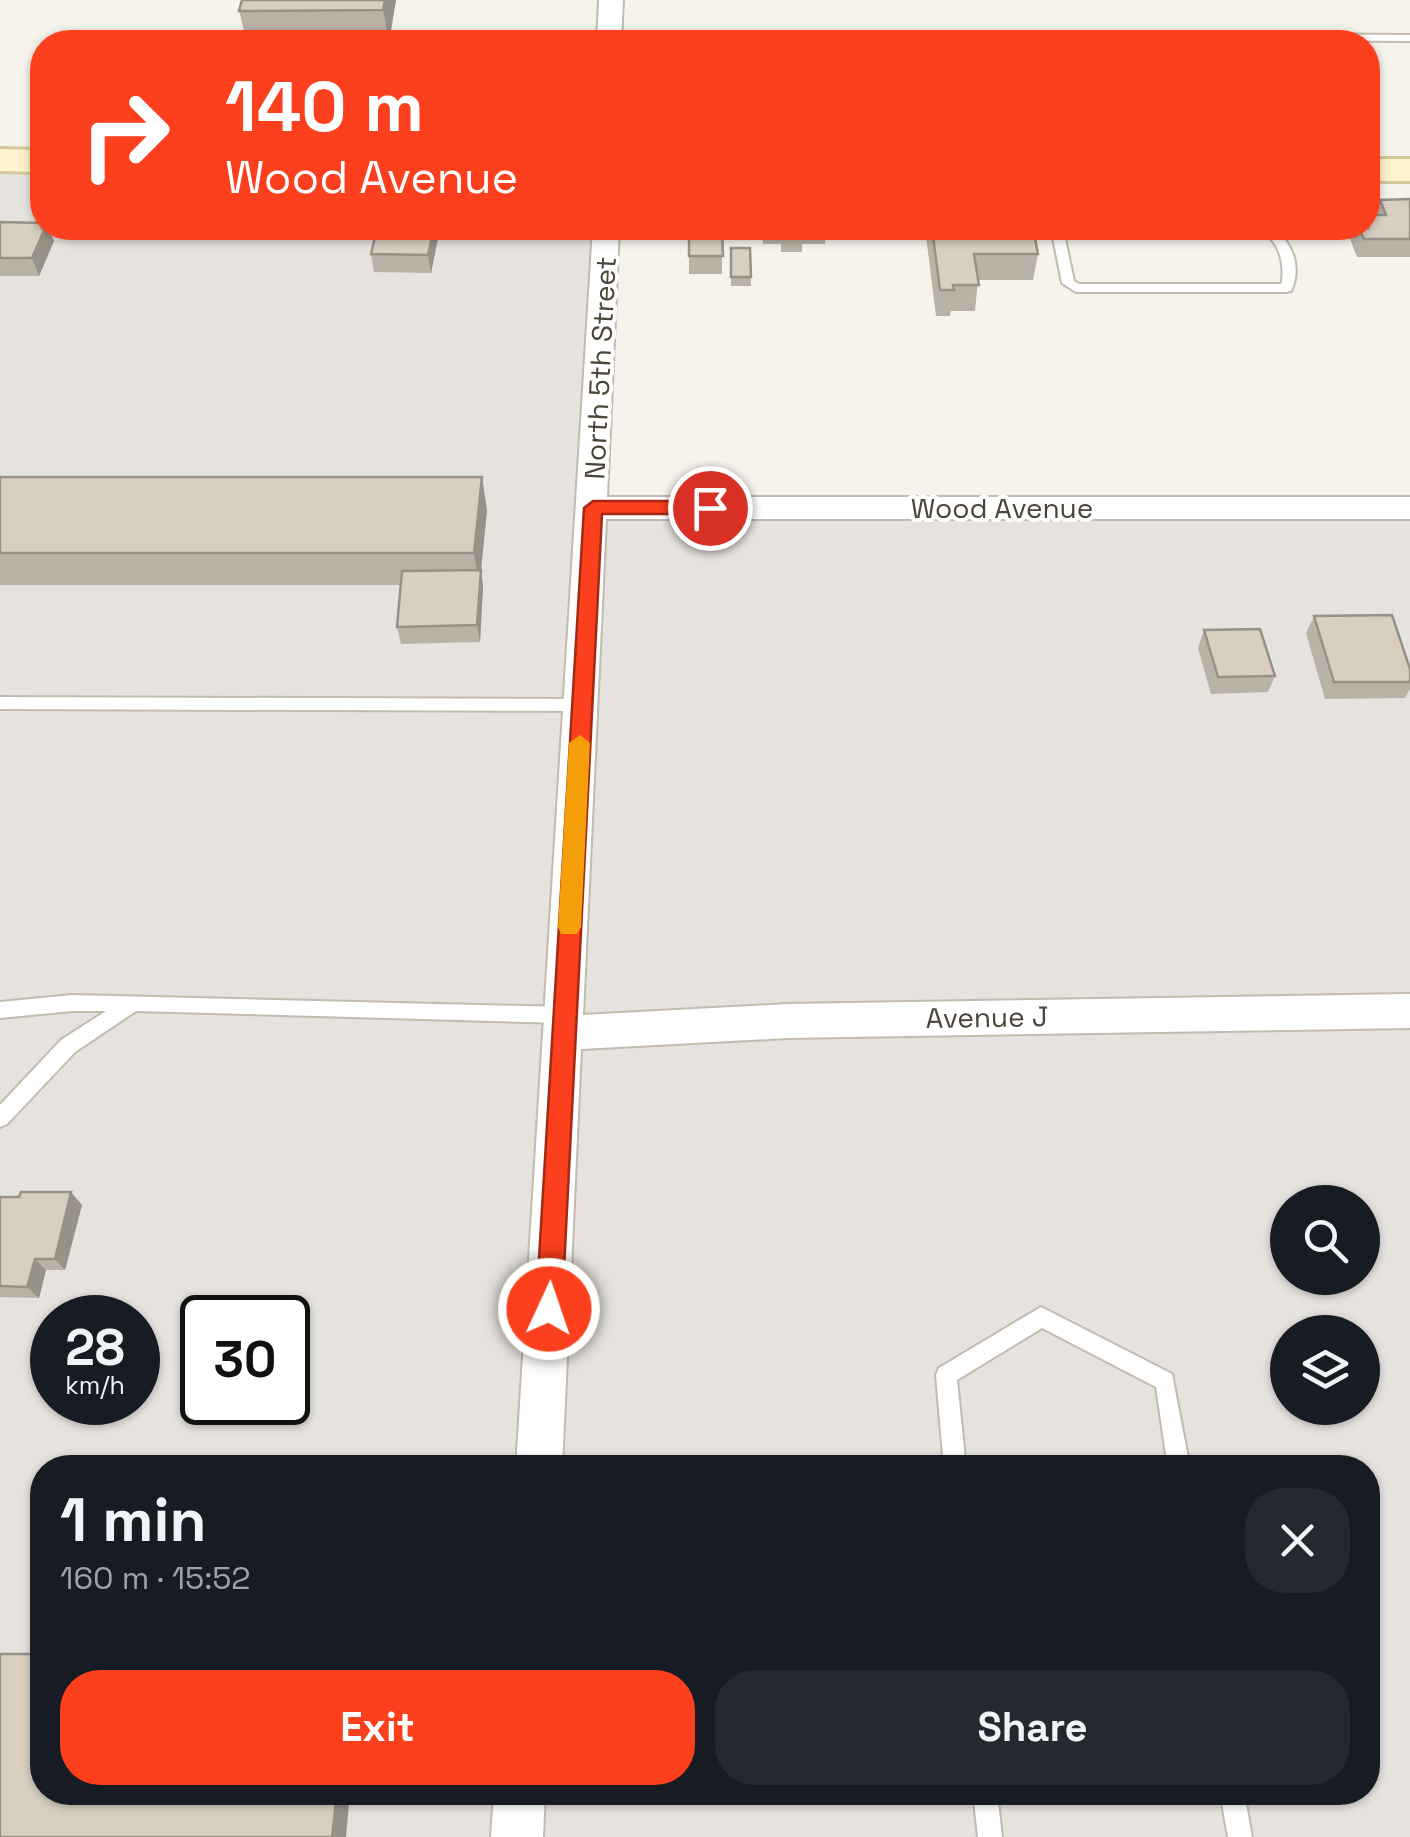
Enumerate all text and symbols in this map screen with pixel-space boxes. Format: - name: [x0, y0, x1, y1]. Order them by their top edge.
- text: 140 m: [225, 62, 424, 151]
- icon: right: [60, 70, 190, 200]
- text: Wood Avenue: [225, 149, 518, 206]
- street label: North 5th Street: [576, 256, 624, 480]
- pin: [668, 466, 753, 551]
- icon: arrive: [683, 481, 738, 536]
- street label: Wood Avenue: [911, 490, 1093, 526]
- street label: Avenue J: [925, 998, 1049, 1036]
- map controls: [1270, 1185, 1380, 1425]
- button: search: [1270, 1185, 1380, 1295]
- position arrow: [497, 1257, 601, 1361]
- speed limit sign: 30: [180, 1295, 310, 1425]
- button: layers: [1270, 1315, 1380, 1425]
- text: 28: [65, 1316, 125, 1380]
- text: km/h: [65, 1369, 125, 1401]
- text: 1 min: [60, 1482, 207, 1559]
- button: close: [1245, 1488, 1350, 1593]
- text: 160 m · 15:52: [60, 1558, 251, 1598]
- button: Exit: [60, 1670, 695, 1785]
- button: Share: [715, 1670, 1350, 1785]

